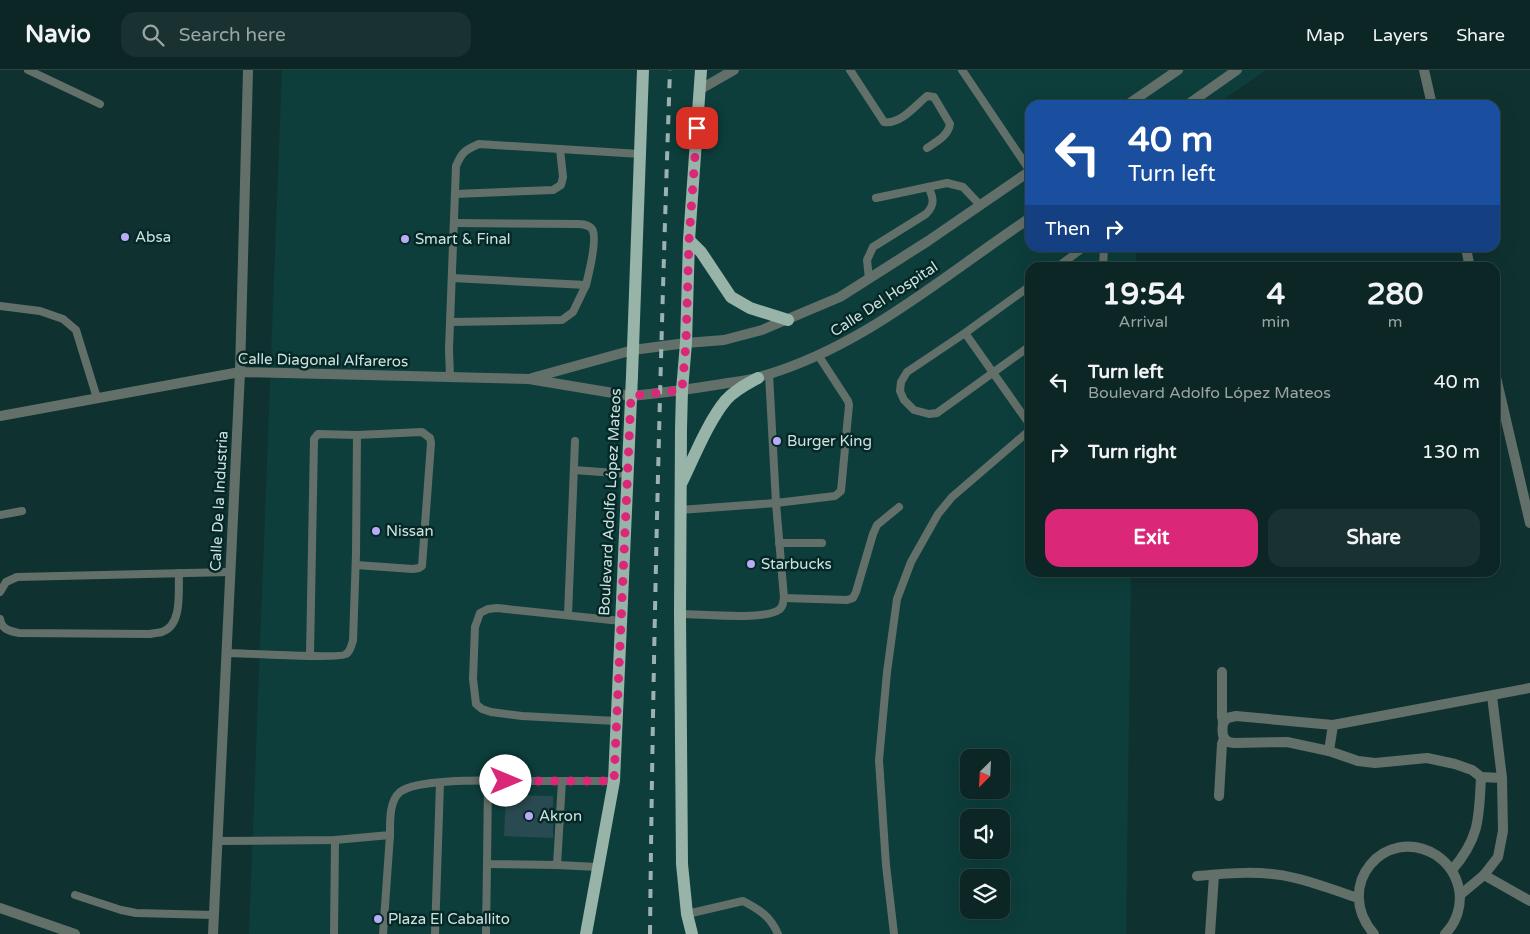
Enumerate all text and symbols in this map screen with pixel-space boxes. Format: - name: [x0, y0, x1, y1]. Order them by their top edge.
- search box: [121, 12, 471, 57]
- text: Navio: [25, 20, 91, 49]
- icon: search: [139, 21, 167, 49]
- text: Search here: [179, 24, 286, 46]
- text: Map: [1306, 24, 1345, 46]
- text: Layers: [1373, 24, 1428, 46]
- text: Share: [1456, 24, 1505, 46]
- pin: [676, 107, 718, 149]
- icon: arrive: [683, 114, 711, 142]
- text: 40 m: [1128, 119, 1213, 161]
- icon: left: [1045, 120, 1110, 185]
- text: Turn left: [1128, 161, 1216, 187]
- icon: right: [1100, 215, 1128, 243]
- text: Then: [1045, 218, 1090, 240]
- place label: Absa: [135, 228, 171, 246]
- place label: Smart & Final: [415, 230, 511, 248]
- marker: Absa: [119, 231, 131, 243]
- marker: Smart & Final: [399, 233, 411, 245]
- street label: Calle Del Hospital: [827, 258, 941, 340]
- text: 19:54: [1102, 276, 1185, 313]
- text: 4: [1266, 276, 1285, 313]
- text: 280: [1367, 276, 1423, 313]
- text: Arrival: [1119, 312, 1168, 332]
- text: min: [1262, 312, 1290, 332]
- text: m: [1388, 312, 1402, 332]
- street label: Calle Diagonal Alfareros: [238, 350, 408, 370]
- text: Turn left: [1088, 361, 1164, 383]
- icon: left: [1045, 368, 1073, 396]
- text: 40 m: [1434, 371, 1480, 393]
- text: Boulevard Adolfo López Mateos: [1088, 383, 1331, 403]
- street label: Boulevard Adolfo López Mateos: [595, 388, 625, 616]
- street label: Calle De la Industria: [206, 430, 232, 572]
- place label: Burger King: [787, 432, 872, 450]
- marker: Burger King: [771, 435, 783, 447]
- icon: right: [1045, 438, 1073, 466]
- text: Turn right: [1088, 441, 1176, 463]
- text: 130 m: [1422, 441, 1480, 463]
- button: Exit: [1045, 509, 1258, 567]
- button: Share: [1268, 509, 1480, 567]
- place label: Nissan: [386, 522, 434, 540]
- marker: Nissan: [370, 525, 382, 537]
- place label: Starbucks: [761, 555, 832, 573]
- marker: Starbucks: [745, 558, 757, 570]
- north arrow: [960, 749, 1010, 799]
- map controls: [960, 749, 1010, 919]
- position arrow: [479, 754, 531, 806]
- place label: Akron: [539, 807, 582, 825]
- button: sound: [960, 809, 1010, 859]
- marker: Akron: [523, 810, 535, 822]
- button: layers: [960, 869, 1010, 919]
- place label: Plaza El Caballito: [388, 910, 510, 928]
- marker: Plaza El Caballito: [372, 913, 384, 925]

